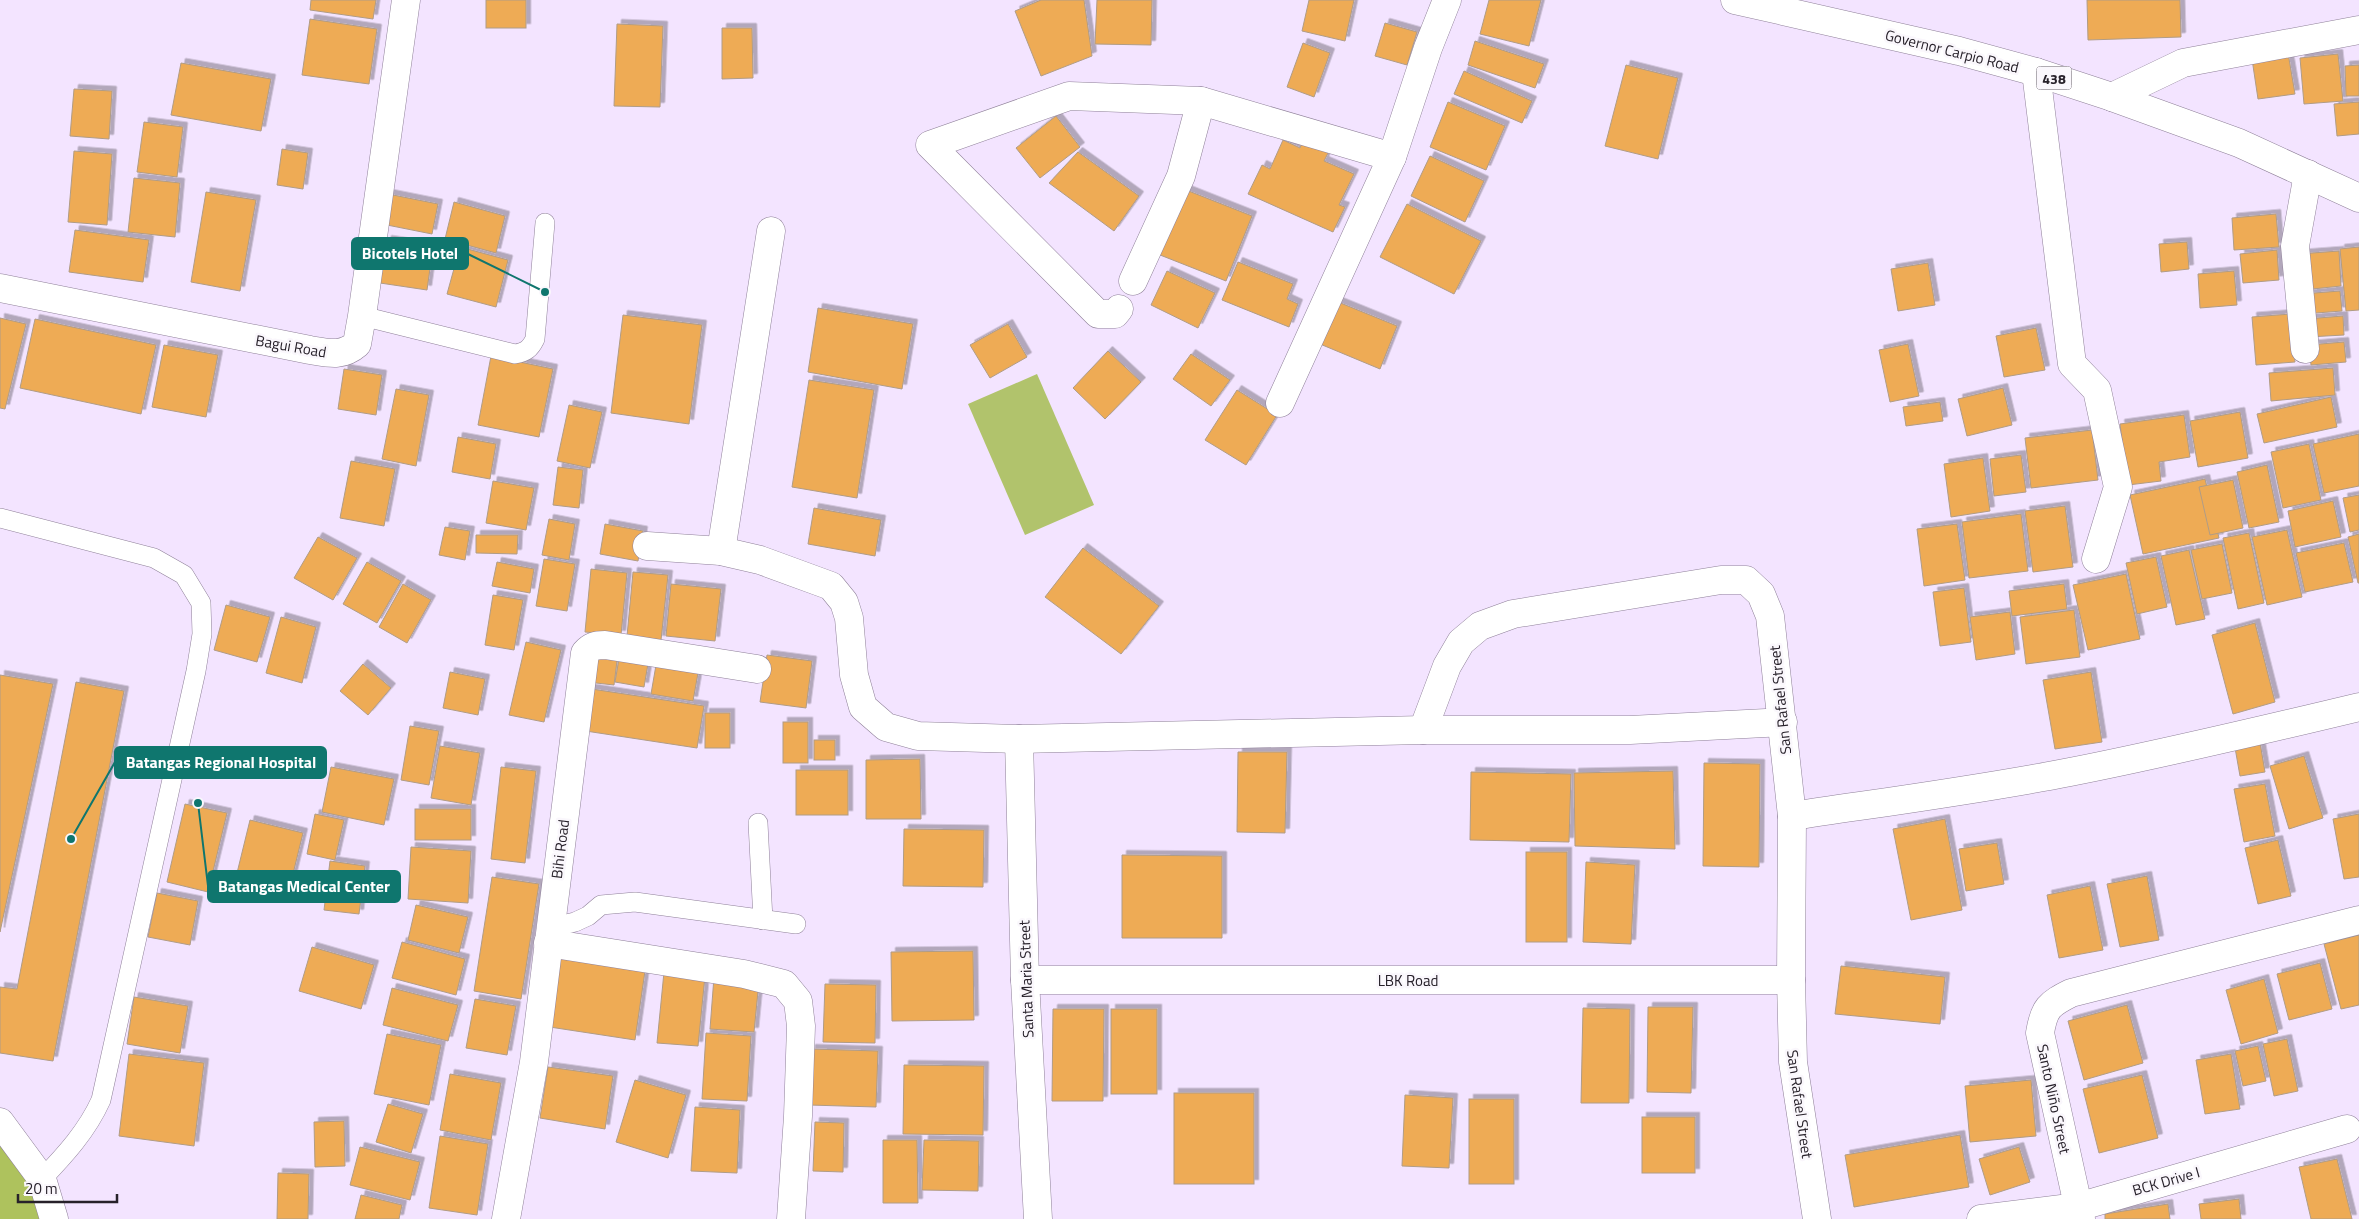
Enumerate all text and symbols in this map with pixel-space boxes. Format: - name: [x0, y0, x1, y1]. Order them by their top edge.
- street label: Governor Carpio Road: [1883, 23, 2021, 79]
- road number: 438: [2036, 66, 2072, 90]
- callout: Bicotels Hotel: [352, 238, 468, 269]
- text: Bicotels Hotel: [362, 241, 458, 265]
- street label: Bagui Road: [254, 328, 328, 364]
- street label: San Rafael Street: [1763, 644, 1797, 756]
- callout: Batangas Regional Hospital: [115, 747, 326, 778]
- text: Batangas Regional Hospital: [126, 750, 316, 774]
- street label: Bihi Road: [545, 818, 575, 880]
- callout: Batangas Medical Center: [208, 871, 400, 902]
- text: Batangas Medical Center: [218, 874, 390, 898]
- street label: Santa Maria Street: [1012, 919, 1040, 1038]
- street label: LBK Road: [1378, 969, 1438, 992]
- street label: Santo Niño Street: [2031, 1042, 2077, 1157]
- street label: San Rafael Street: [1781, 1048, 1819, 1160]
- street label: BCK Drive I: [2130, 1160, 2202, 1202]
- scale bar: [18, 1172, 116, 1204]
- text: 20 m: [25, 1177, 58, 1200]

